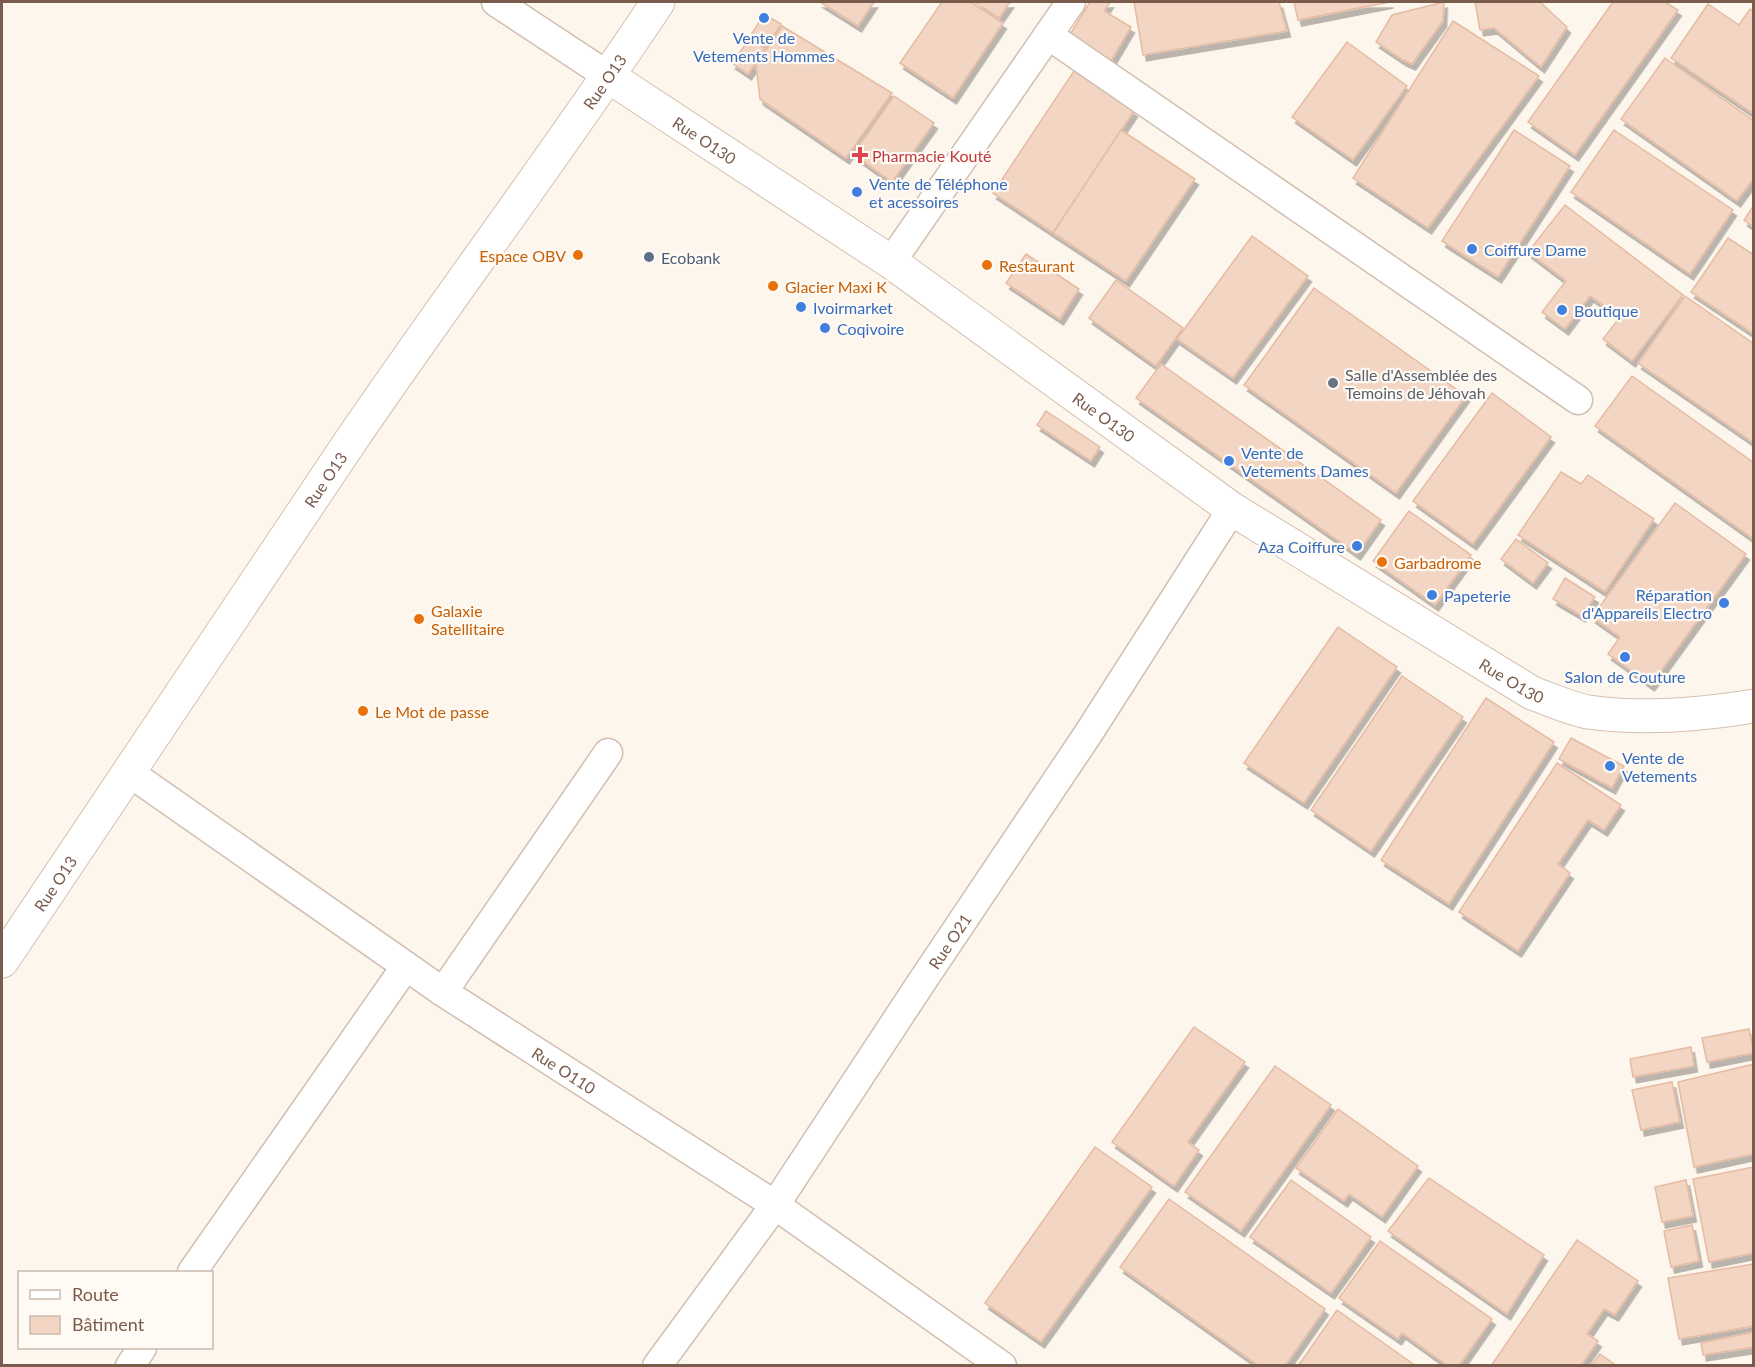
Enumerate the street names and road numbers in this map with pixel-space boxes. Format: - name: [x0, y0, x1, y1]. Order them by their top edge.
- street label: Rue O13: [578, 50, 630, 113]
- street label: Rue O130: [670, 112, 740, 167]
- street label: Rue O130: [1070, 388, 1139, 445]
- street label: Rue O13: [300, 448, 350, 511]
- street label: Rue O130: [1476, 654, 1547, 706]
- street label: Rue O13: [29, 852, 80, 914]
- street label: Rue O21: [924, 910, 975, 972]
- street label: Rue O110: [529, 1042, 600, 1097]

